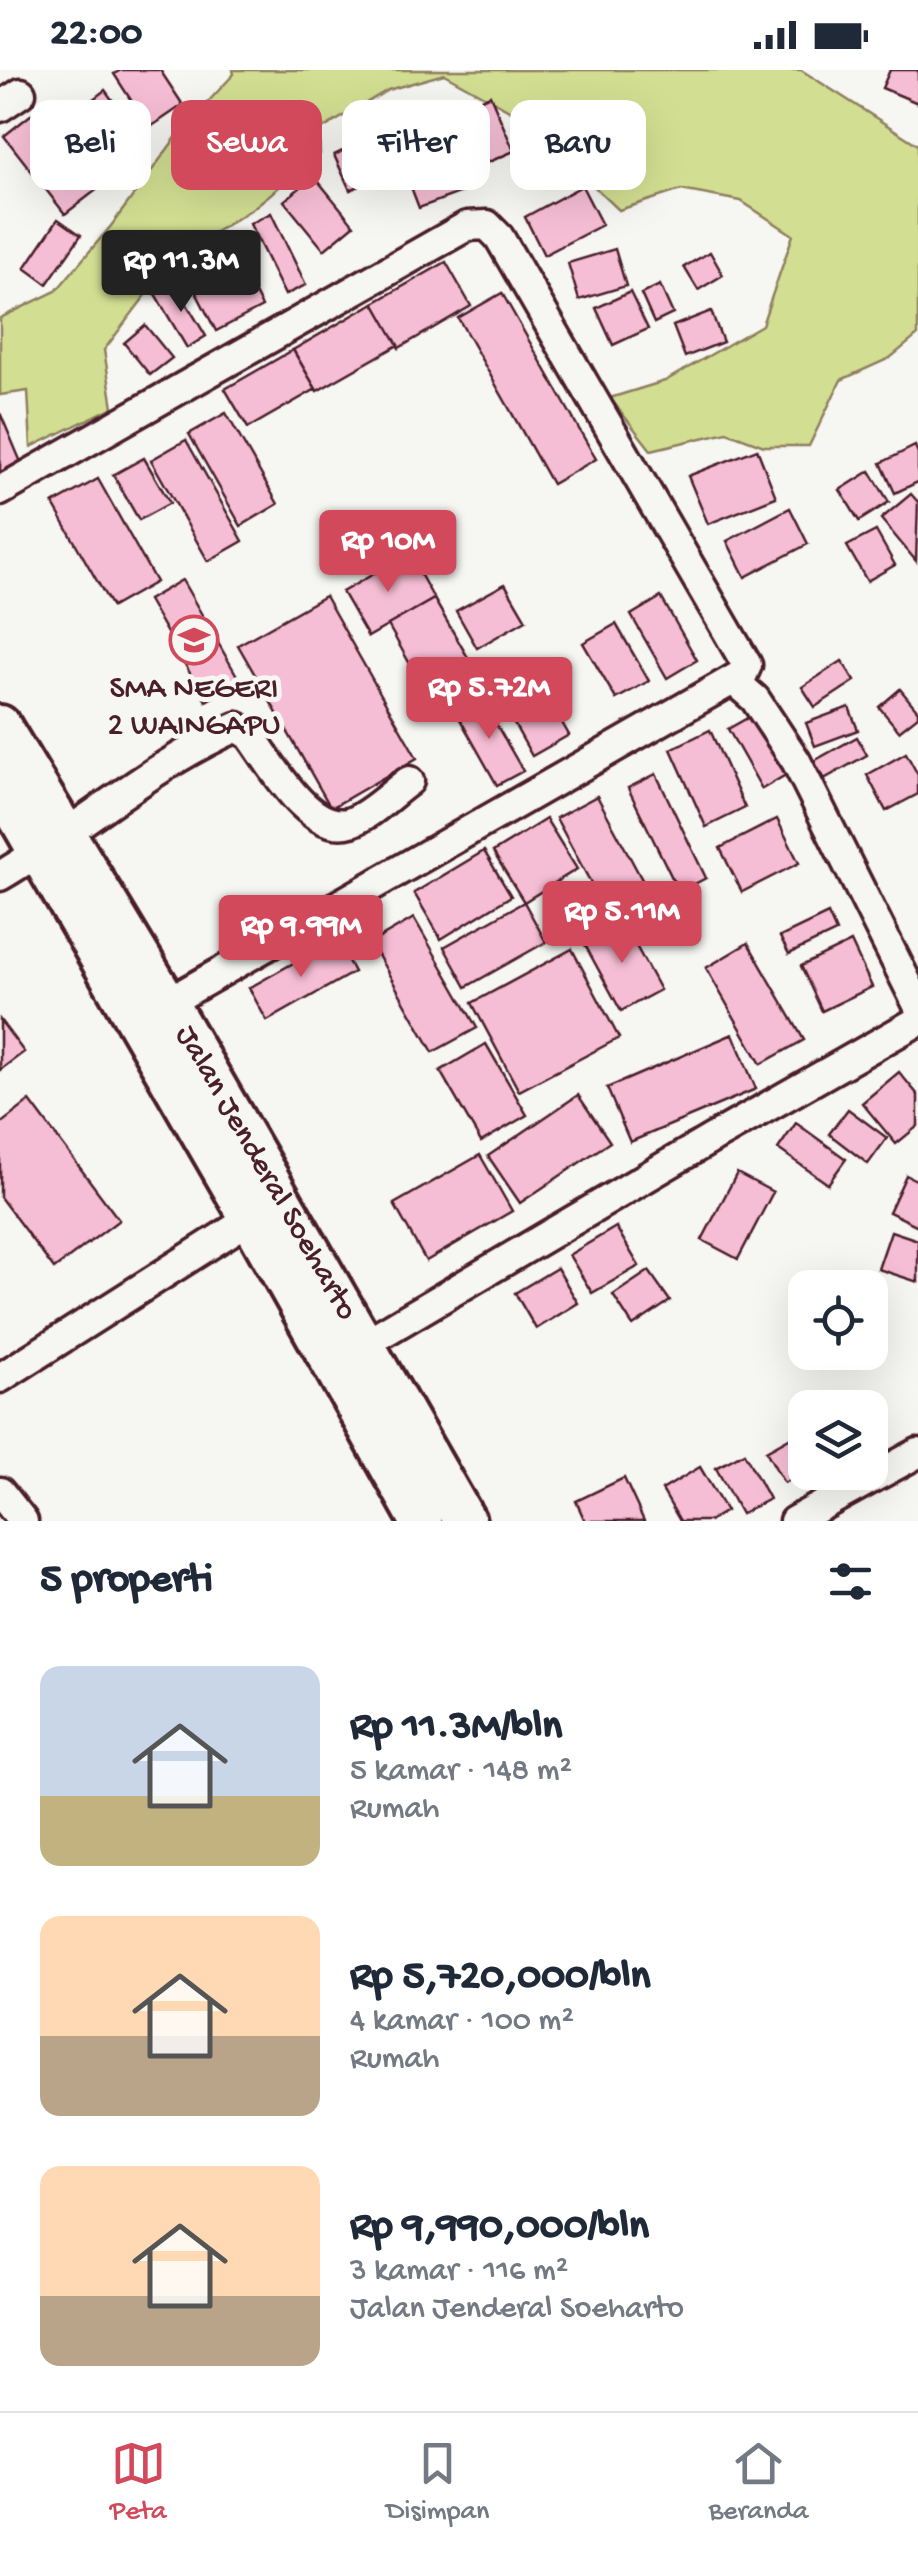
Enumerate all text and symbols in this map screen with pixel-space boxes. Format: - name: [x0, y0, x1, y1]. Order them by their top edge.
- text: 22:00: [50, 13, 142, 57]
- chip: Beli: [30, 100, 151, 190]
- chip: Sewa: [171, 100, 322, 190]
- chip: Filter: [342, 100, 490, 190]
- chip: Baru: [510, 100, 646, 190]
- pin: Rp 11.3M: [78, 230, 284, 315]
- text: Rp 11.3M: [124, 243, 238, 281]
- pin: Rp 10M: [307, 510, 469, 595]
- text: Rp 10M: [341, 523, 435, 561]
- school or university icon: SMA NEGERI 2 WAINGAPU: [168, 614, 220, 666]
- pin: Rp 5.72M: [386, 657, 592, 742]
- text: Rp 5.72M: [428, 670, 550, 708]
- place label: SMA NEGERI 2 WAINGAPU: [107, 671, 281, 746]
- pin: Rp 5.11M: [519, 881, 725, 966]
- text: Rp 5.11M: [564, 894, 680, 932]
- pin: Rp 9.99M: [198, 895, 404, 980]
- text: Rp 9.99M: [241, 908, 361, 946]
- street label: Jalan Jenderal Soeharto: [165, 1019, 365, 1328]
- map controls: [788, 1270, 888, 1490]
- button: locate: [788, 1270, 888, 1370]
- button: layers: [788, 1390, 888, 1490]
- icon: filters: [823, 1554, 878, 1609]
- text: 5 properti: [40, 1557, 213, 1606]
- text: Rp 11.3M/bln: [350, 1704, 562, 1753]
- icon: home: [120, 1706, 240, 1826]
- text: 5 kamar · 148 m²: [350, 1753, 572, 1791]
- text: Rumah: [350, 1791, 439, 1829]
- text: Rp 5,720,000/bln: [350, 1954, 650, 2003]
- icon: home: [120, 1956, 240, 2076]
- text: 4 kamar · 100 m²: [350, 2003, 574, 2041]
- text: Rumah: [350, 2041, 439, 2079]
- text: Rp 9,990,000/bln: [350, 2204, 649, 2253]
- icon: home: [120, 2206, 240, 2326]
- text: 3 kamar · 116 m²: [350, 2253, 568, 2291]
- text: Jalan Jenderal Soeharto: [350, 2291, 684, 2329]
- tab: Peta: [110, 2436, 167, 2529]
- tab: Disimpan: [386, 2436, 489, 2529]
- tab: Beranda: [709, 2436, 808, 2529]

